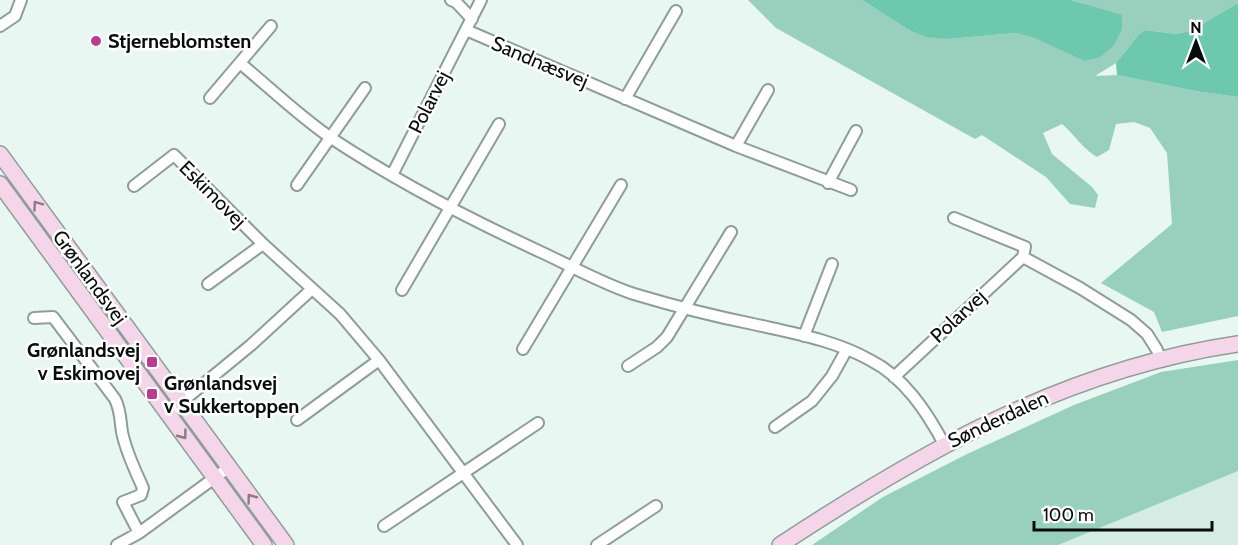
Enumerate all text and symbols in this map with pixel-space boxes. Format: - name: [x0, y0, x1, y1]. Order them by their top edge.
- north arrow: [1166, 12, 1226, 72]
- text: N: [1190, 18, 1202, 37]
- place label: Stjerneblomsten: [108, 29, 251, 53]
- street label: Sandnæsvej: [488, 31, 592, 93]
- marker: Stjerneblomsten: [89, 34, 103, 48]
- street label: Polarvej: [403, 67, 455, 137]
- street label: Eskimovej: [174, 155, 252, 233]
- one-way arrow: [33, 200, 44, 211]
- street label: Grønlandsvej: [48, 225, 132, 329]
- street label: Polarvej: [925, 284, 991, 348]
- place label: Grønlandsvej v Eskimovej: [27, 338, 140, 385]
- marker: Grønlandsvej v Eskimovej: [145, 355, 159, 369]
- place label: Grønlandsvej v Sukkertoppen: [164, 371, 299, 418]
- street label: Sønderdalen: [944, 385, 1052, 453]
- marker: Grønlandsvej v Sukkertoppen: [145, 387, 159, 401]
- one-way arrow: [176, 428, 187, 439]
- one-way arrow: [247, 494, 258, 505]
- scale bar: [1034, 494, 1212, 532]
- text: 100 m: [1043, 504, 1094, 526]

